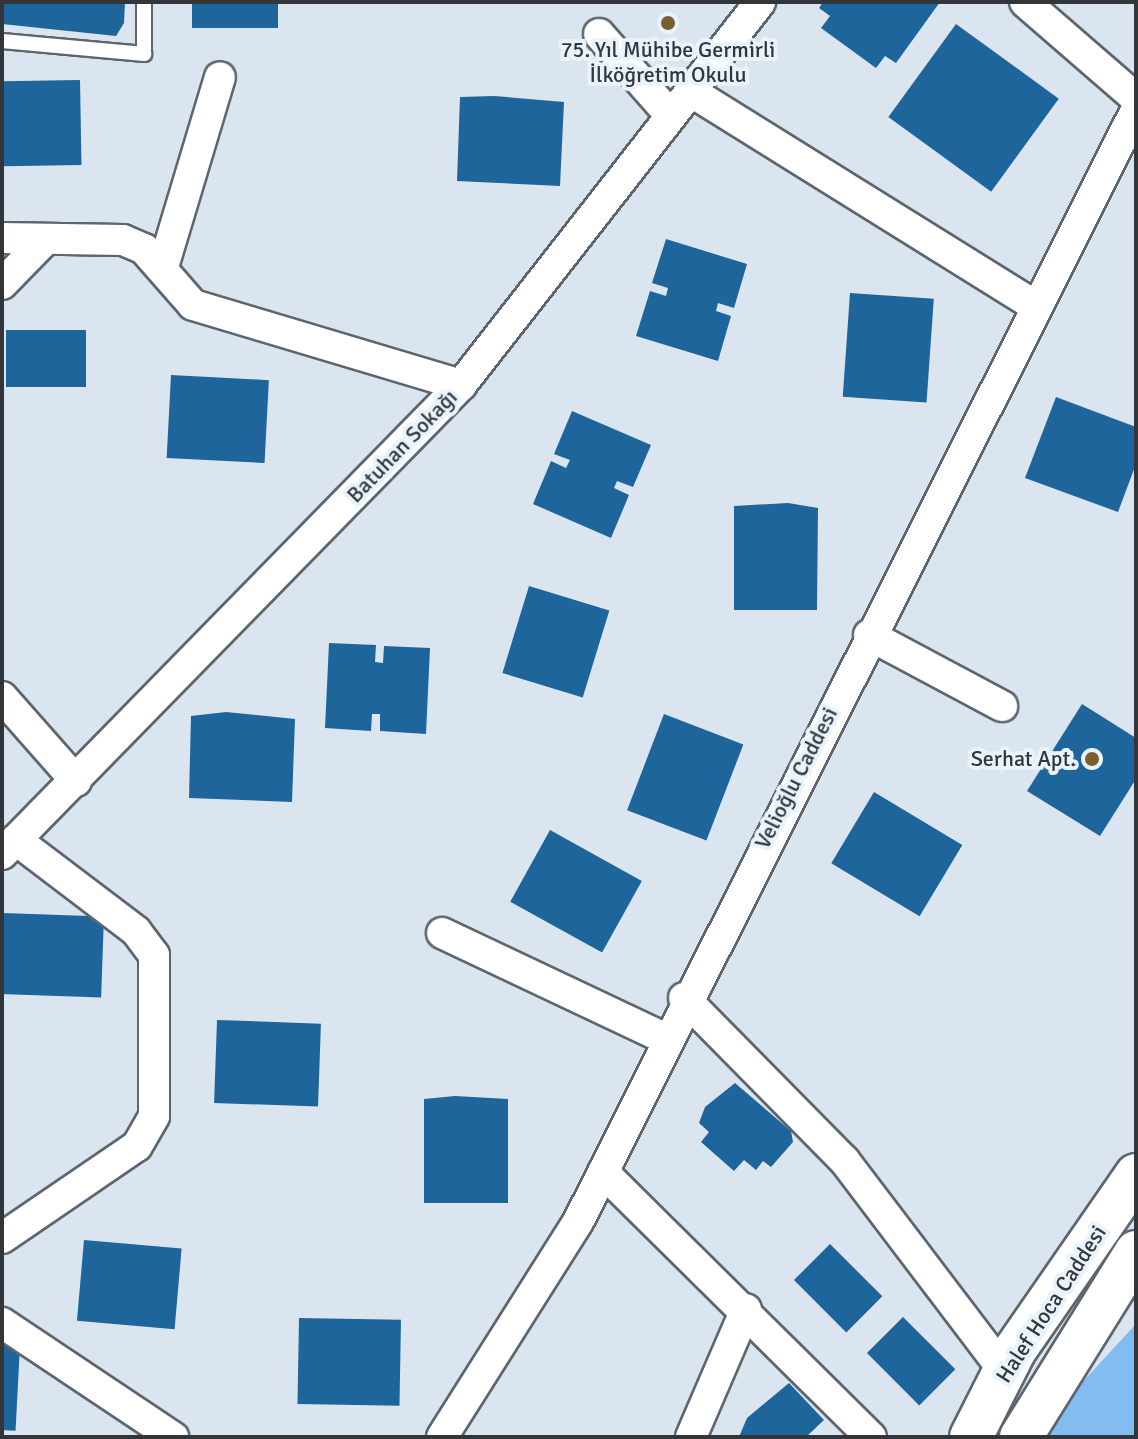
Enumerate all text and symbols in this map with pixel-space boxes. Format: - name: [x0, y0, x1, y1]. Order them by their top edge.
- marker: 75. Yıl Mühibe Germirli İlköğretim Okulu: [659, 14, 677, 32]
- place label: 75. Yıl Mühibe Germirli İlköğretim Okulu: [561, 36, 775, 88]
- street label: Batuhan Sokağı: [341, 384, 463, 508]
- street label: Velioğlu Caddesi: [749, 703, 843, 853]
- place label: Serhat Apt.: [971, 746, 1076, 772]
- marker: Serhat Apt.: [1083, 750, 1101, 768]
- street label: Halef Hoca Caddesi: [990, 1220, 1112, 1388]

